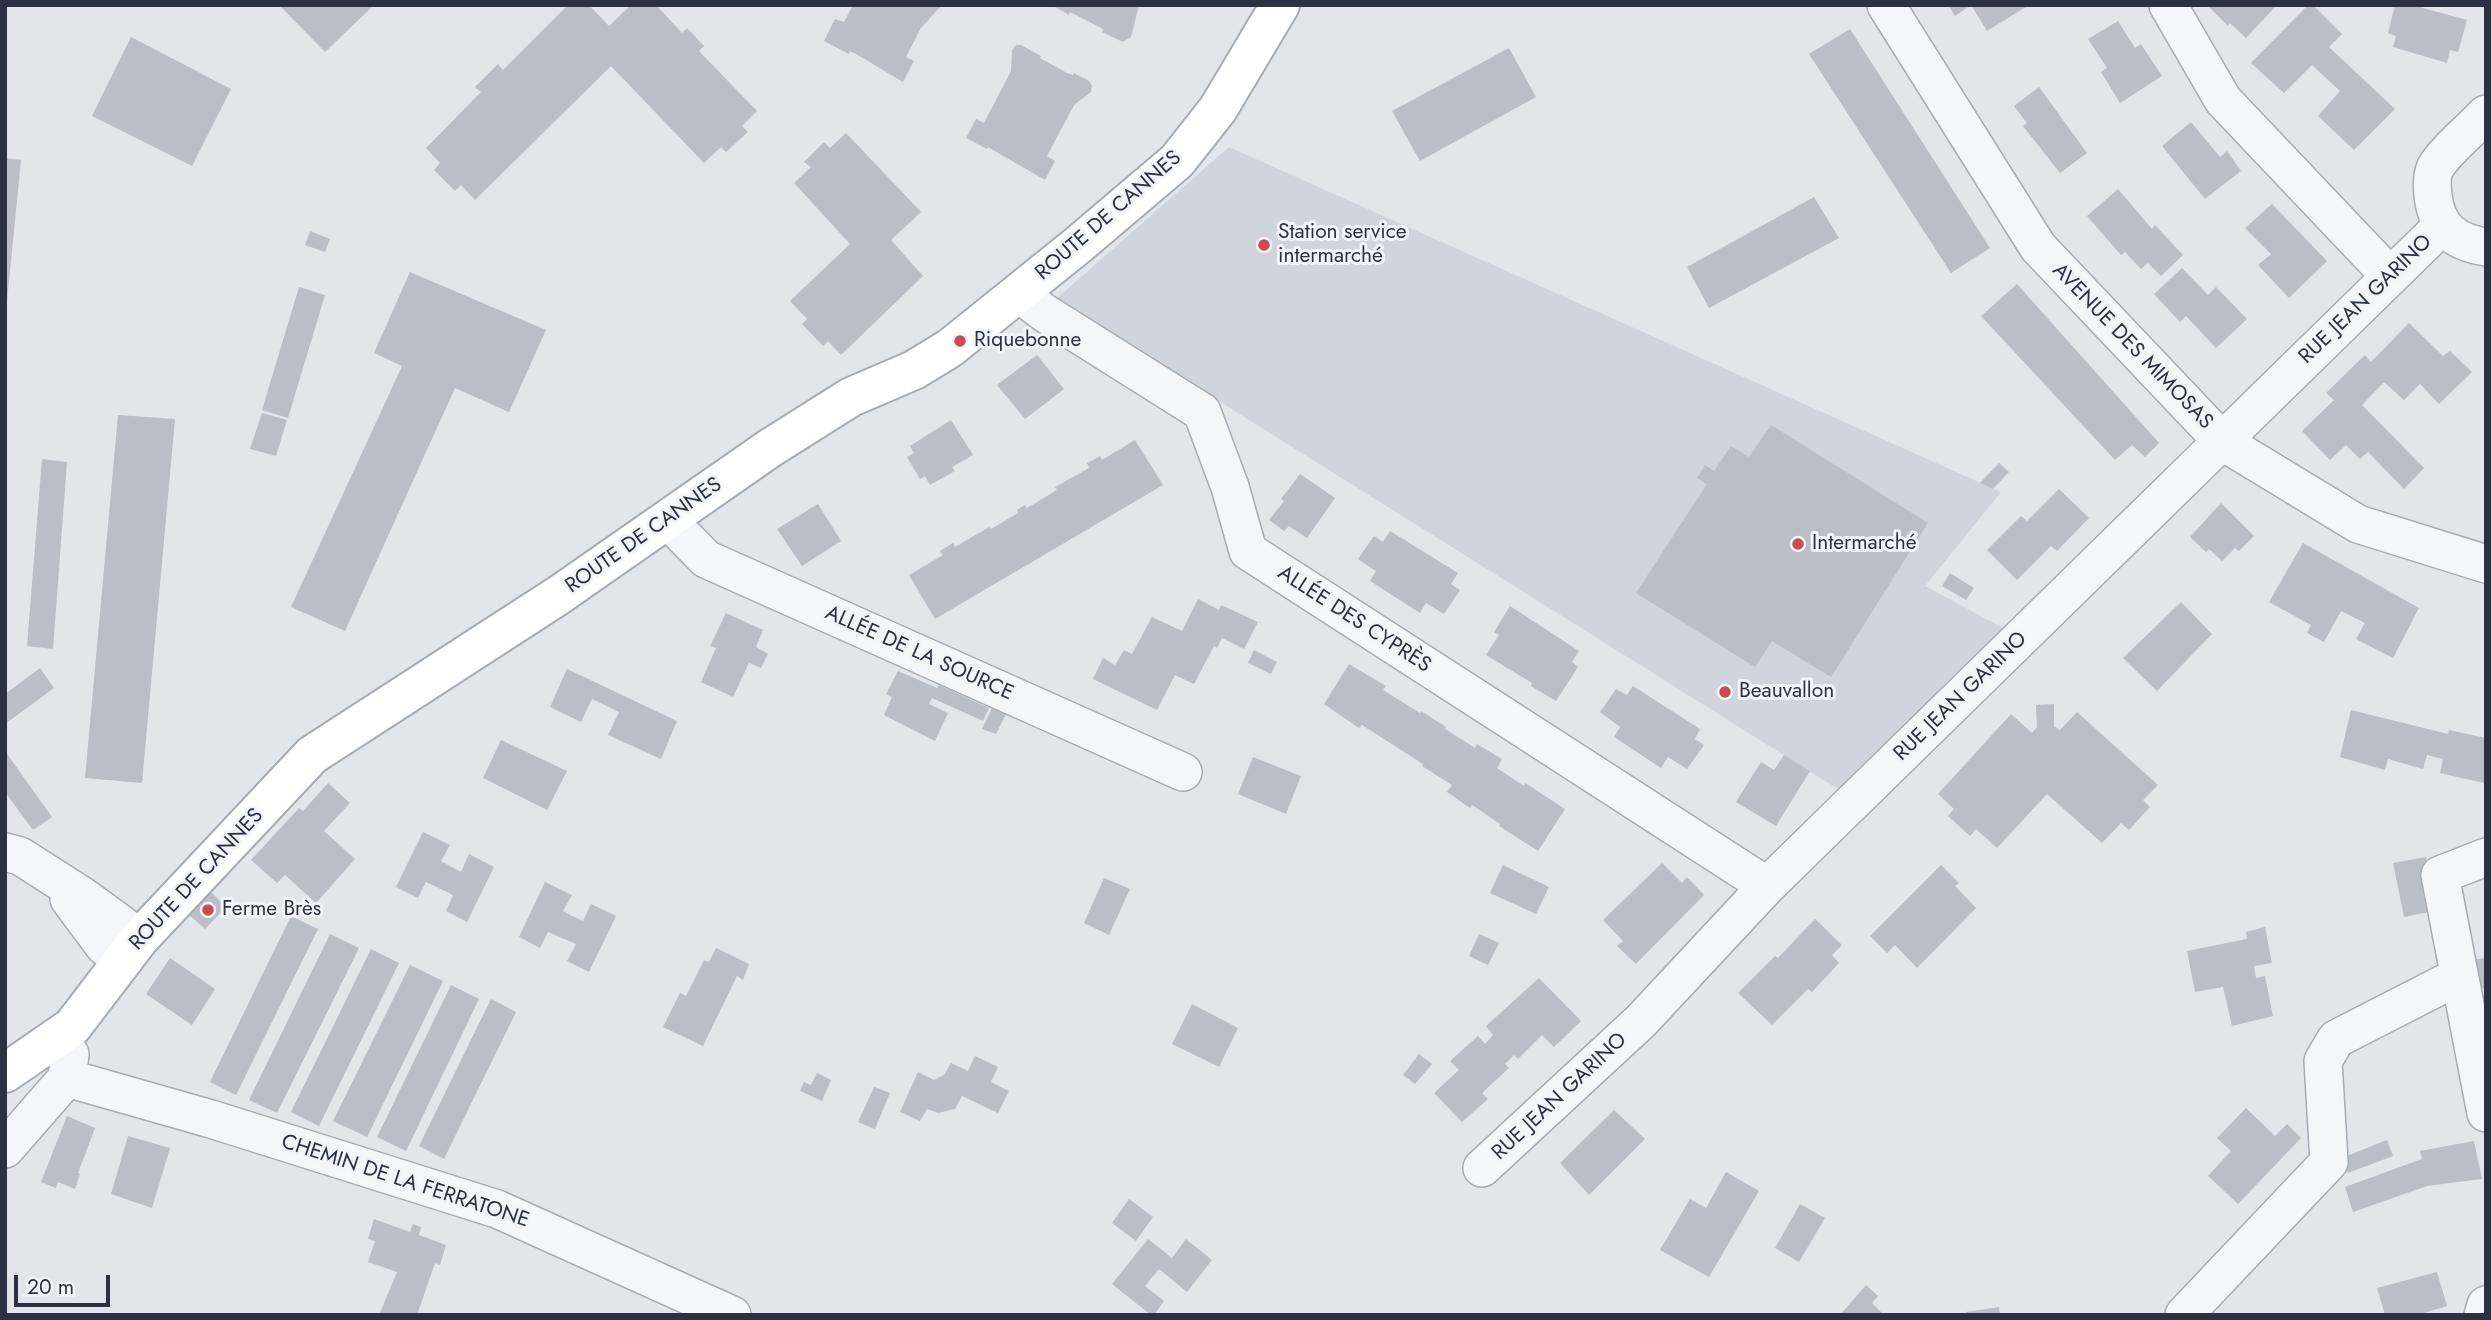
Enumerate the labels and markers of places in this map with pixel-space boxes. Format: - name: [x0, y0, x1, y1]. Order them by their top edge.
- place label: Station service intermarché: [1278, 220, 1407, 270]
- marker: Station service intermarché: [1256, 237, 1272, 253]
- place label: Riquebonne: [974, 328, 1081, 354]
- marker: Riquebonne: [952, 333, 968, 349]
- place label: Intermarché: [1812, 531, 1916, 557]
- marker: Intermarché: [1790, 536, 1806, 552]
- place label: Beauvallon: [1739, 679, 1834, 705]
- marker: Beauvallon: [1717, 684, 1733, 700]
- place label: Ferme Brès: [222, 897, 321, 923]
- marker: Ferme Brès: [200, 902, 216, 918]

